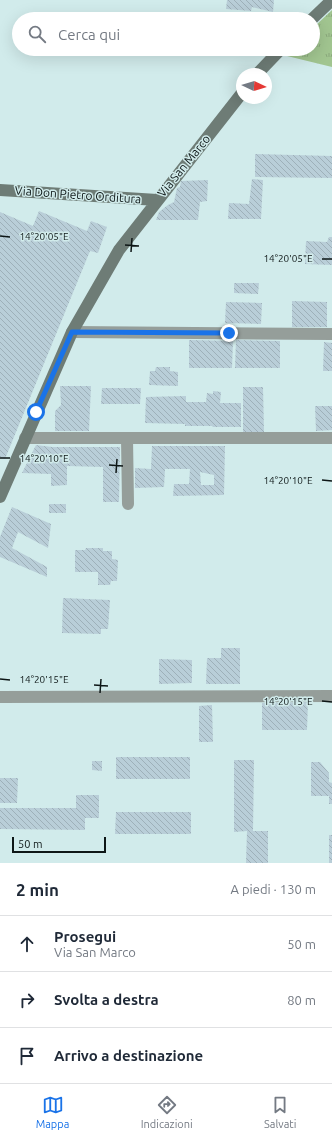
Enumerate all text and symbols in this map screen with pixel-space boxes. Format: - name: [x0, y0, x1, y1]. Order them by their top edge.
- search box: [12, 12, 320, 56]
- icon: search: [26, 23, 48, 45]
- text: Cerca qui: [58, 26, 120, 43]
- north arrow: [236, 68, 272, 104]
- street label: Via San Marco: [155, 132, 212, 199]
- street label: Via Don Pietro Orditura: [14, 184, 142, 205]
- text: 14°20'05"E: [19, 231, 69, 242]
- text: 14°20'05"E: [263, 253, 313, 264]
- route end: [220, 324, 238, 342]
- route start: [27, 403, 45, 421]
- text: 14°20'10"E: [19, 453, 69, 464]
- text: 14°20'10"E: [263, 475, 313, 486]
- text: 14°20'15"E: [19, 674, 69, 685]
- text: 14°20'15"E: [263, 696, 313, 707]
- scale bar: [12, 835, 106, 854]
- text: 50 m: [18, 838, 42, 850]
- text: 2 min: [16, 880, 59, 899]
- text: A piedi · 130 m: [231, 882, 316, 896]
- text: Prosegui: [54, 928, 116, 945]
- icon: ahead: [16, 933, 38, 955]
- text: 50 m: [287, 937, 316, 951]
- text: Via San Marco: [54, 945, 136, 959]
- icon: right: [16, 989, 38, 1011]
- text: Svolta a destra: [54, 991, 159, 1008]
- text: 80 m: [287, 993, 316, 1007]
- icon: arrive: [16, 1045, 38, 1067]
- text: Arrivo a destinazione: [54, 1047, 203, 1064]
- tab: Mappa: [36, 1094, 69, 1130]
- tab: Indicazioni: [141, 1094, 193, 1130]
- tab: Salvati: [264, 1094, 296, 1130]

